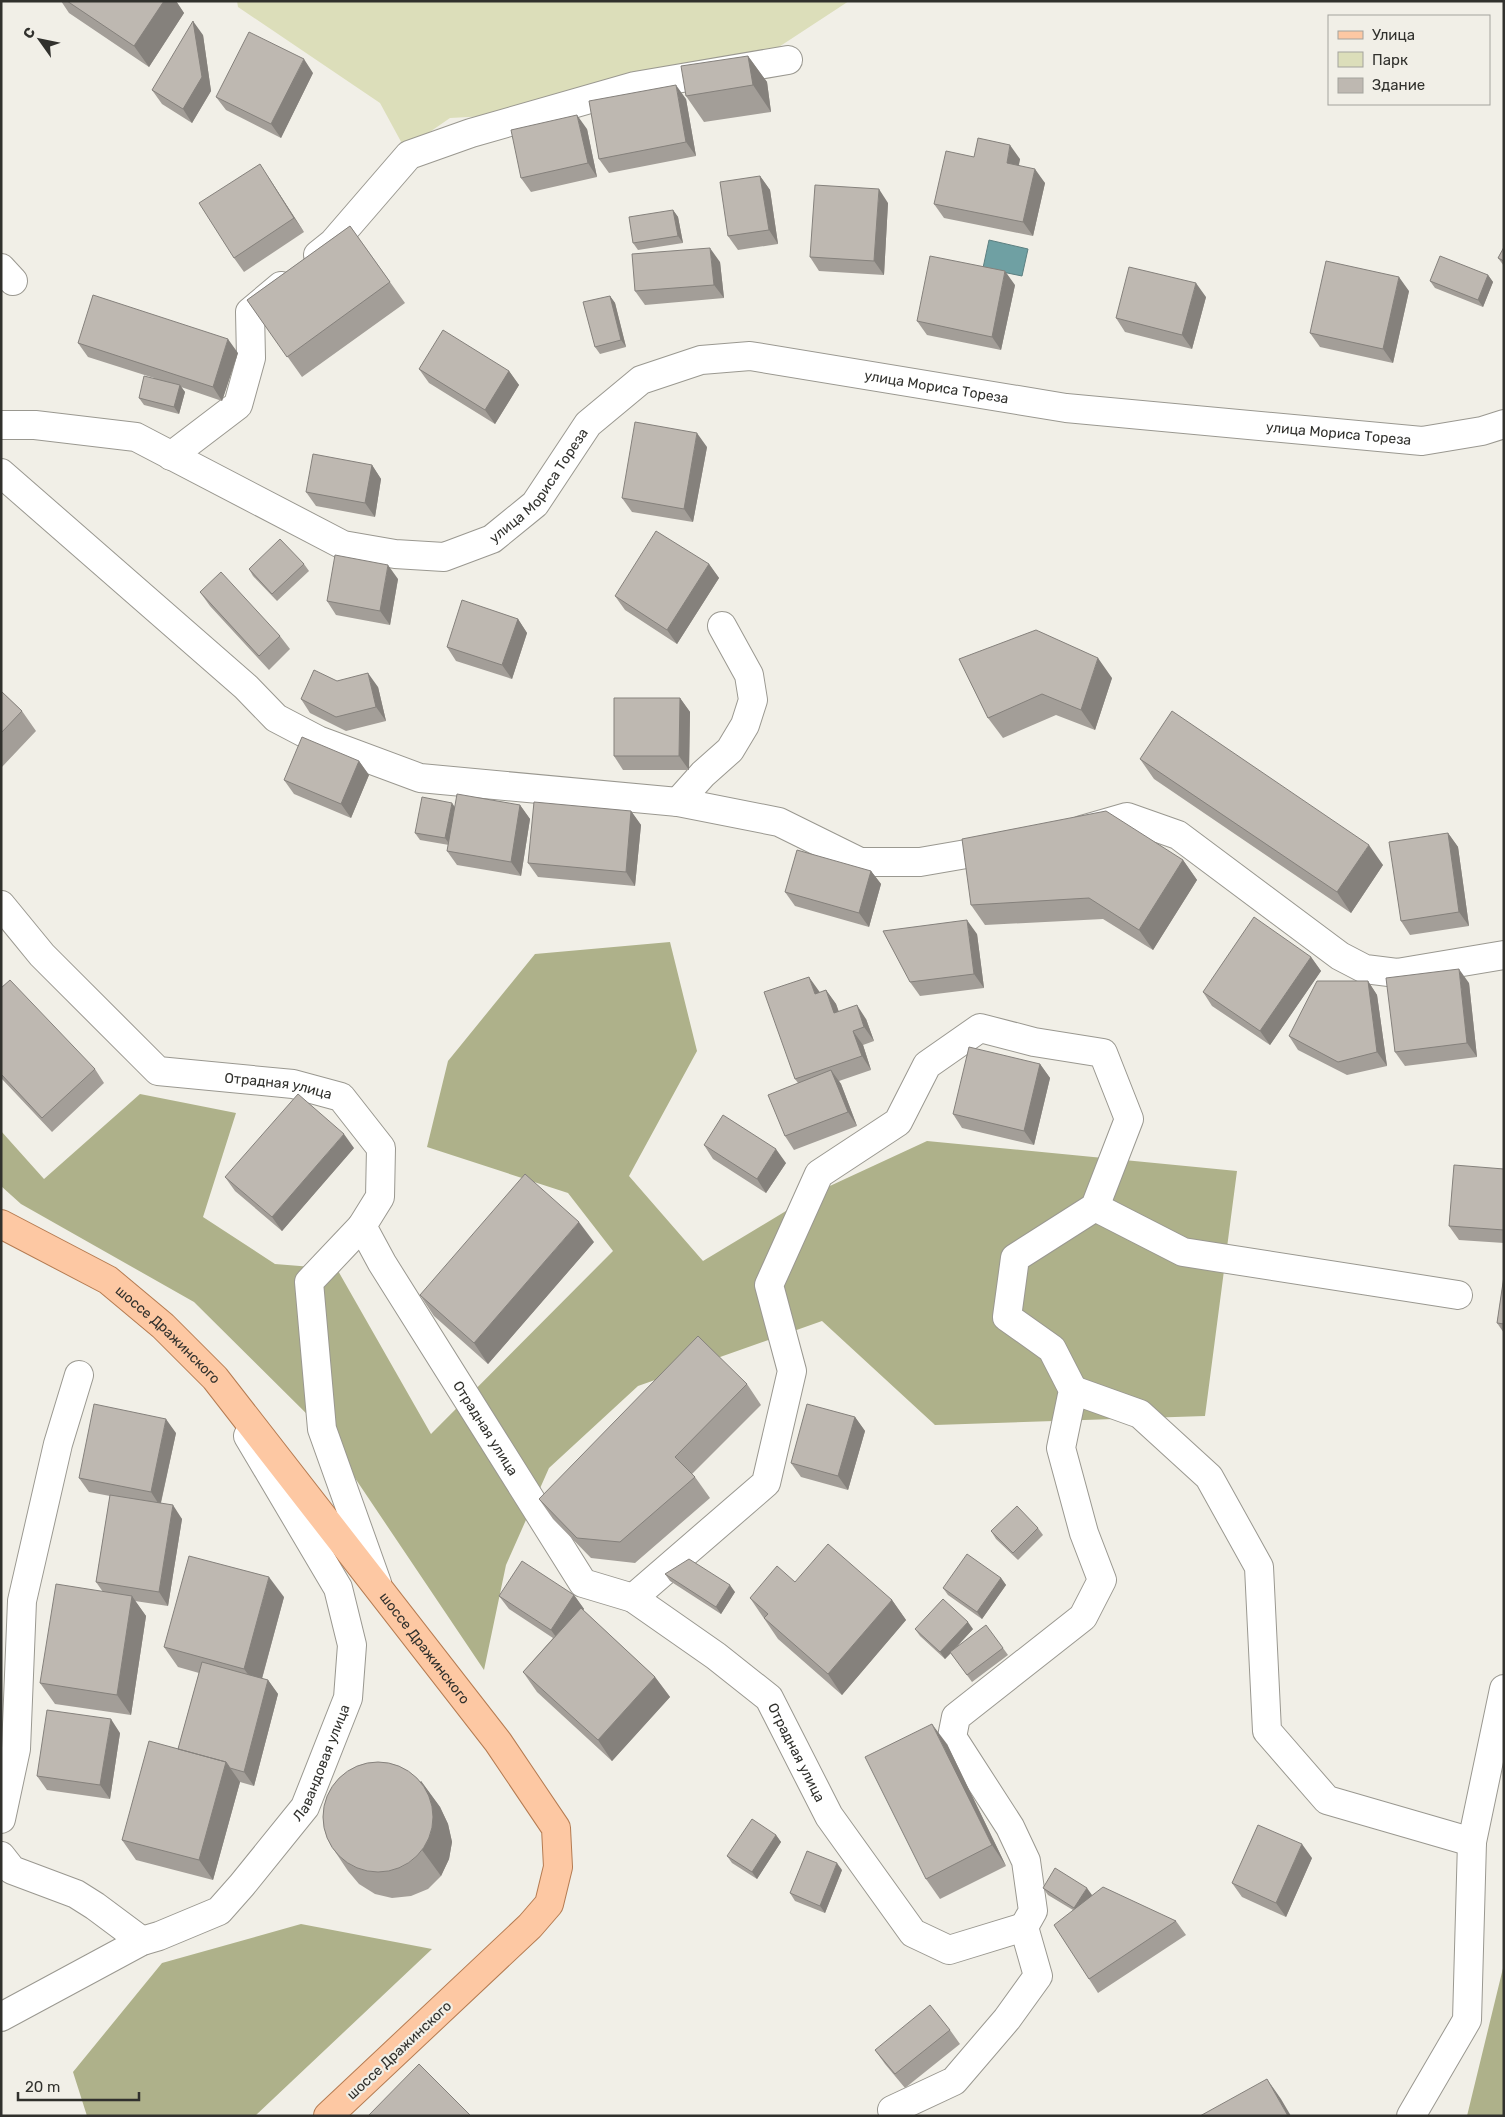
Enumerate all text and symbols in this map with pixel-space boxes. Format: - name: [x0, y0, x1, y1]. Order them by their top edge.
- north arrow: [15, 15, 65, 65]
- legend: [1328, 15, 1490, 105]
- text: С: [20, 24, 39, 42]
- text: Улица: [1372, 26, 1415, 44]
- text: Парк: [1372, 51, 1408, 69]
- text: Здание: [1372, 76, 1425, 94]
- street label: улица Мориса Тореза: [863, 367, 1010, 407]
- street label: улица Мориса Тореза: [1265, 419, 1412, 449]
- street label: улица Мориса Тореза: [486, 425, 592, 547]
- street label: Отрадная улица: [224, 1069, 334, 1103]
- street label: шоссе Дражинского: [112, 1282, 224, 1387]
- street label: Отрадная улица: [449, 1378, 521, 1479]
- street label: шоссе Дражинского: [376, 1589, 473, 1708]
- street label: Отрадная улица: [764, 1700, 828, 1805]
- street label: Лавандовая улица: [289, 1702, 354, 1825]
- street label: шоссе Дражинского: [344, 1997, 455, 2103]
- scale bar: [18, 2070, 139, 2102]
- text: 20 m: [25, 2078, 60, 2096]

